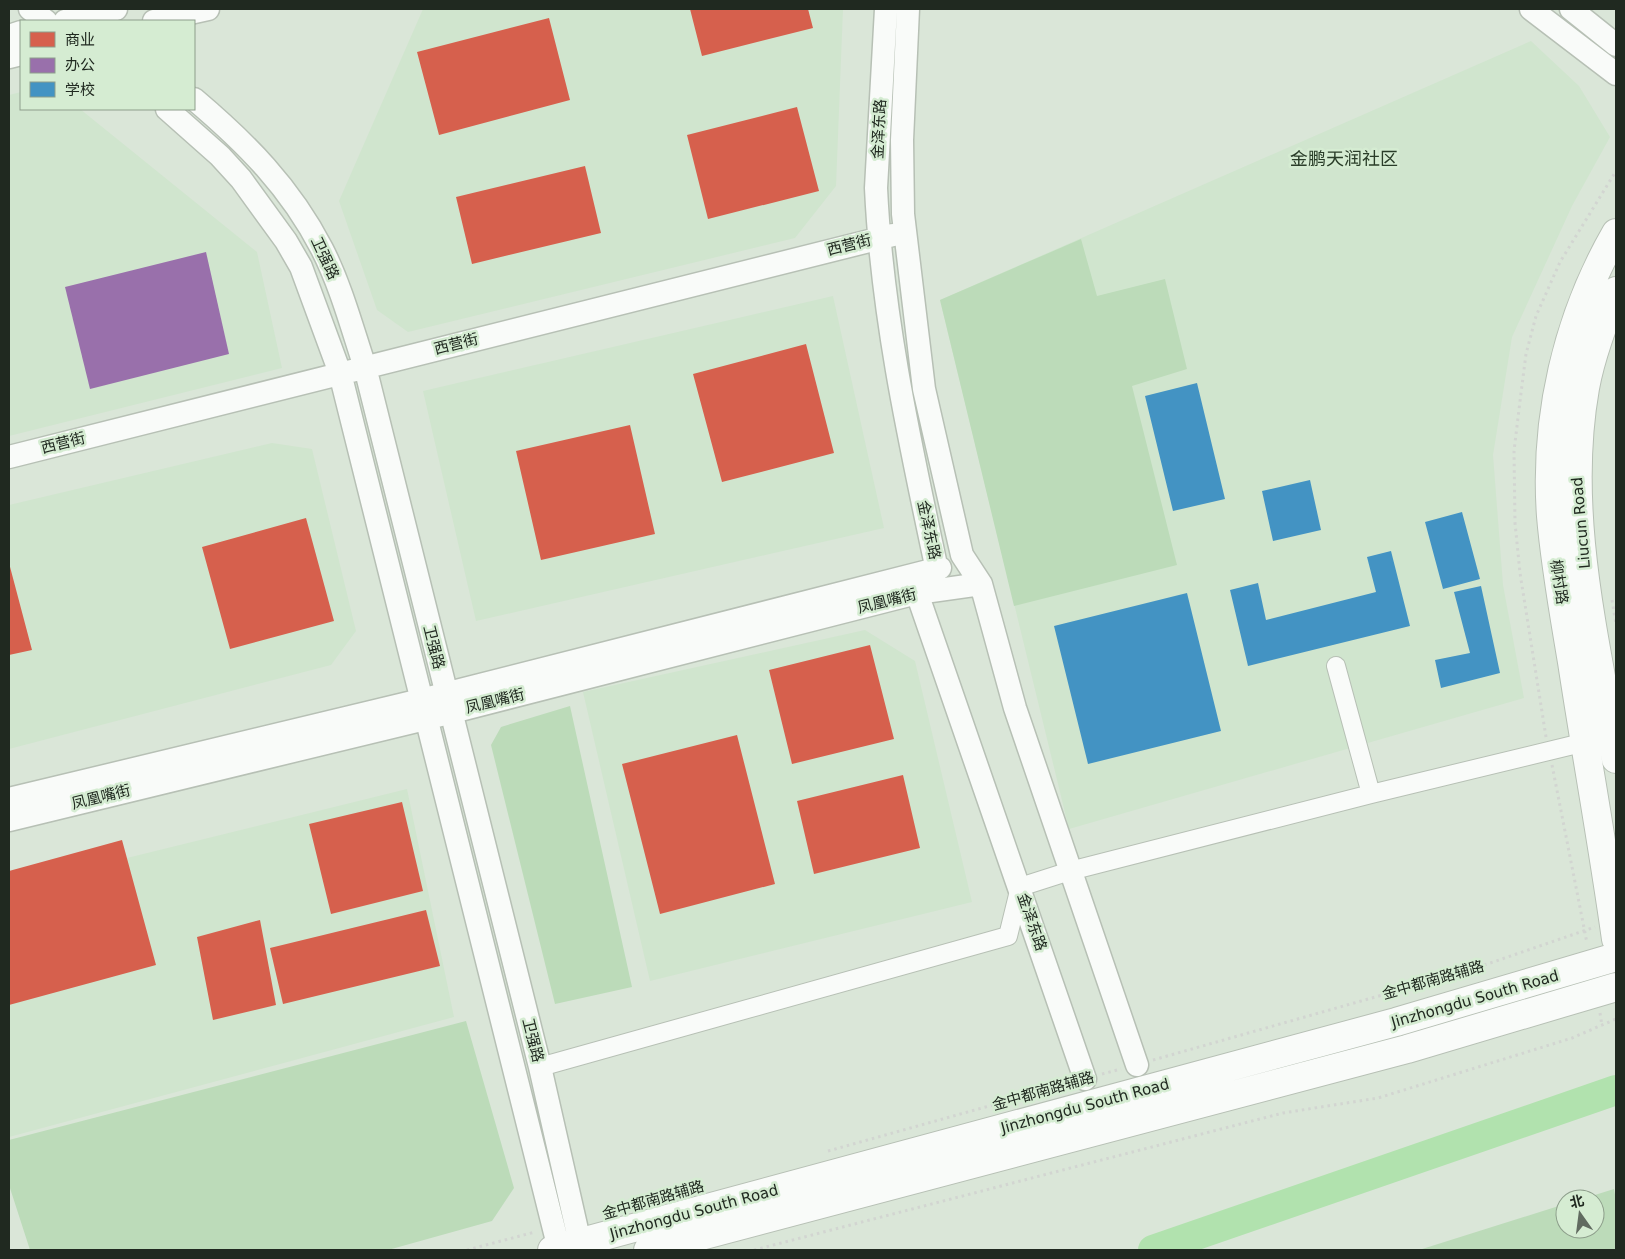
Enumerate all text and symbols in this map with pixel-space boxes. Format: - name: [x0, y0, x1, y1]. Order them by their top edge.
- legend: [20, 20, 195, 110]
- text: 商业: [65, 31, 95, 49]
- text: 办公: [65, 56, 95, 74]
- text: 学校: [65, 81, 95, 99]
- street label: 金泽东路: [868, 99, 890, 159]
- district label: 金鹏天润社区: [1290, 148, 1398, 169]
- street label: 西营街: [825, 231, 873, 259]
- street label: 卫强路: [307, 234, 343, 282]
- street label: 西营街: [432, 330, 480, 358]
- street label: 西营街: [39, 429, 87, 457]
- street label: Liucun Road: [1568, 477, 1594, 569]
- street label: 金泽东路: [914, 499, 944, 561]
- street label: 柳村路: [1547, 558, 1571, 606]
- street label: 凤凰嘴街: [856, 585, 918, 617]
- street label: 卫强路: [420, 623, 448, 671]
- street label: 凤凰嘴街: [464, 685, 526, 717]
- street label: 凤凰嘴街: [70, 781, 132, 813]
- street label: 金泽东路: [1014, 891, 1050, 953]
- street label: 金中都南路辅路: [1380, 957, 1486, 1003]
- street label: Jinzhongdu South Road: [1388, 966, 1561, 1032]
- street label: 卫强路: [519, 1016, 547, 1064]
- street label: 金中都南路辅路: [990, 1068, 1096, 1114]
- street label: Jinzhongdu South Road: [998, 1075, 1171, 1137]
- street label: 金中都南路辅路: [600, 1177, 706, 1223]
- street label: Jinzhongdu South Road: [607, 1181, 780, 1243]
- north arrow: [1555, 1189, 1605, 1239]
- text: 北: [1568, 1192, 1586, 1211]

